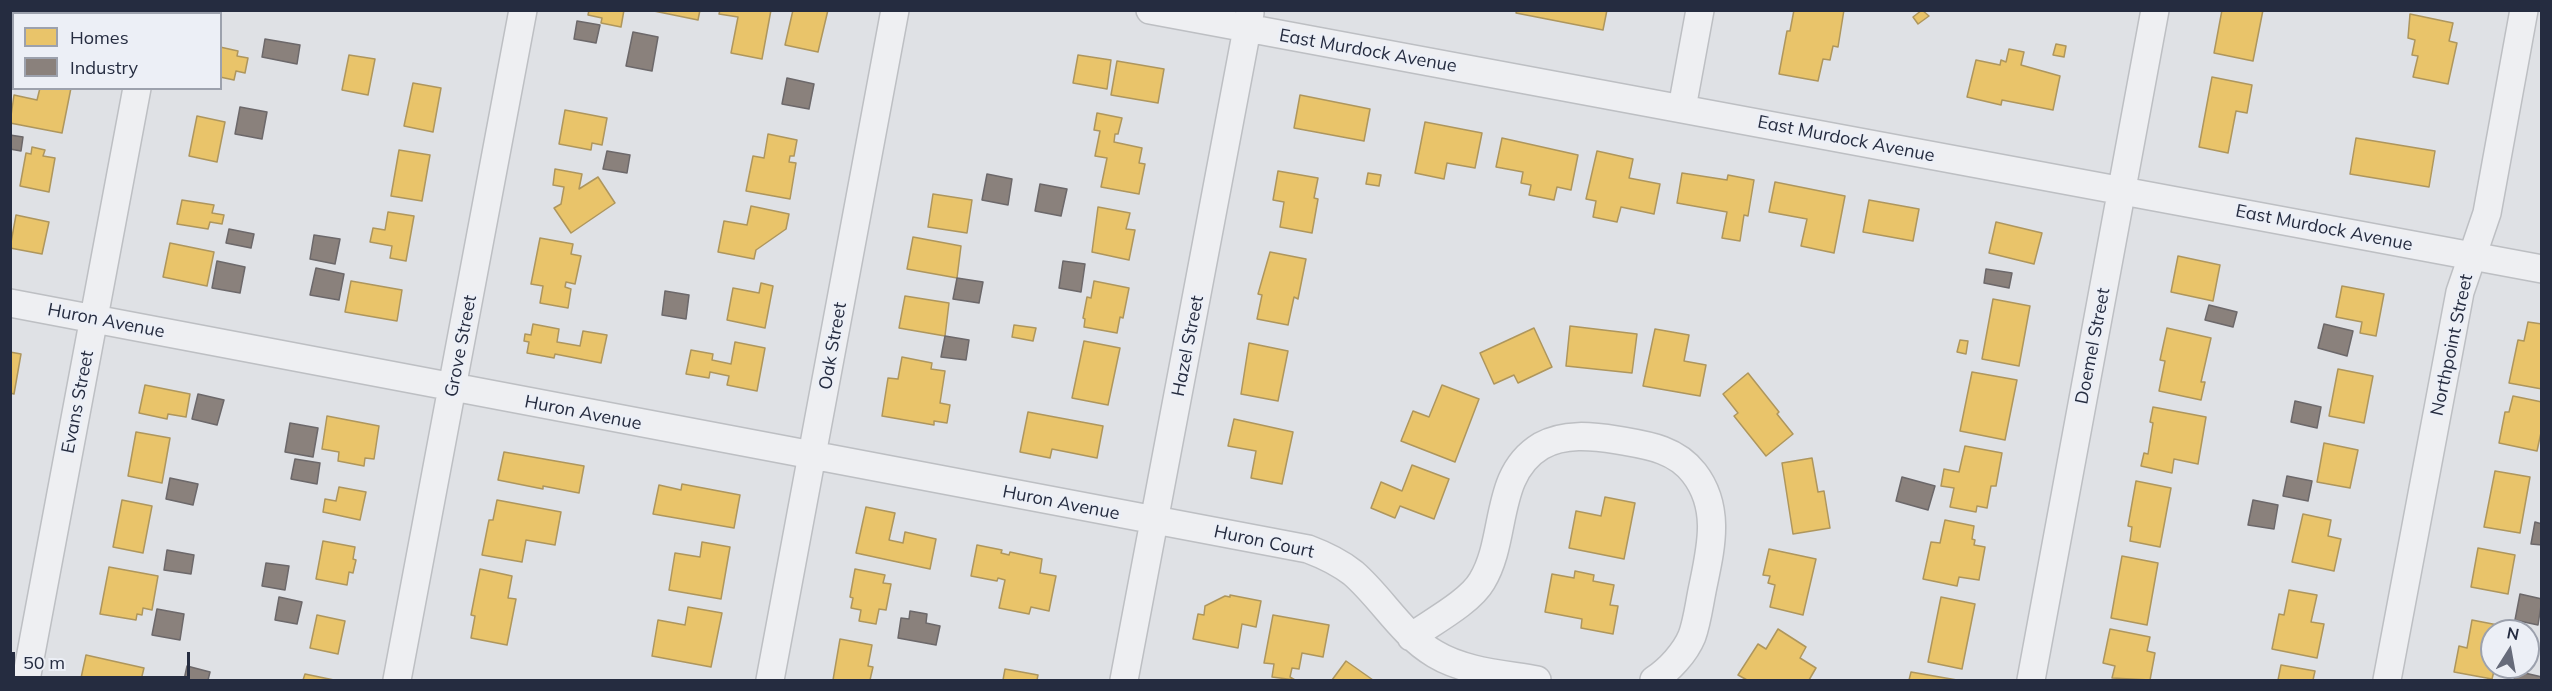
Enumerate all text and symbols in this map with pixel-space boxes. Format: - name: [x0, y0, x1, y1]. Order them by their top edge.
- legend: [12, 12, 222, 90]
- street label: East Murdock Avenue: [1277, 25, 1459, 77]
- text: Homes: [70, 26, 129, 49]
- text: Industry: [70, 56, 138, 79]
- street label: East Murdock Avenue: [1756, 111, 1936, 167]
- street label: East Murdock Avenue: [2234, 200, 2414, 256]
- street label: Northpoint Street: [2426, 272, 2478, 418]
- street label: Doemel Street: [2071, 286, 2115, 406]
- street label: Grove Street: [441, 293, 481, 399]
- street label: Hazel Street: [1168, 294, 1208, 398]
- street label: Huron Avenue: [46, 299, 166, 343]
- street label: Oak Street: [815, 301, 851, 391]
- street label: Evans Street: [57, 349, 99, 455]
- street label: Huron Avenue: [523, 391, 643, 435]
- street label: Huron Avenue: [1001, 481, 1121, 525]
- street label: Huron Court: [1212, 521, 1316, 563]
- north arrow: [2480, 619, 2540, 679]
- text: N: [2505, 622, 2521, 644]
- scale bar: [15, 640, 194, 678]
- text: 50 m: [23, 651, 65, 674]

